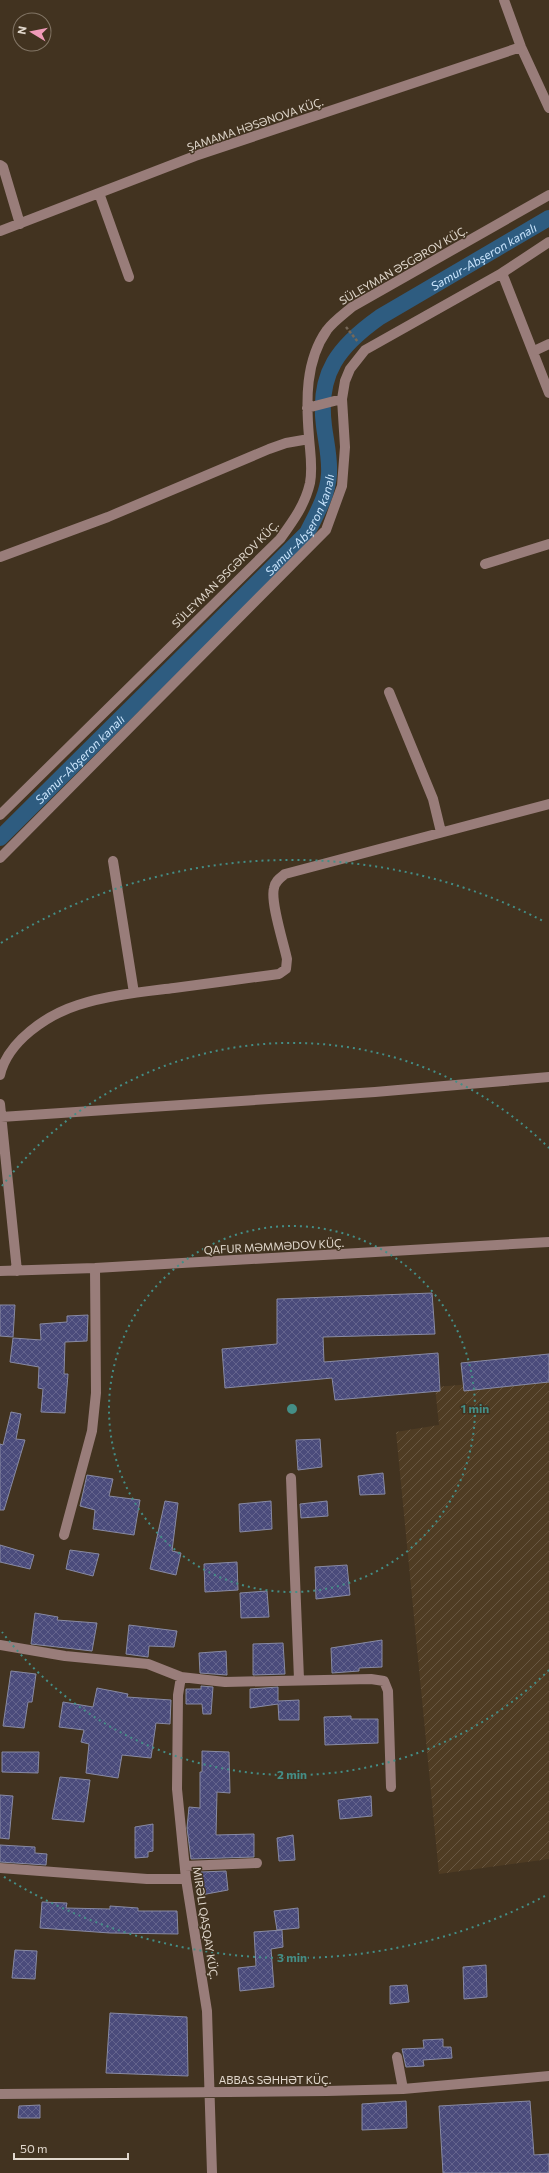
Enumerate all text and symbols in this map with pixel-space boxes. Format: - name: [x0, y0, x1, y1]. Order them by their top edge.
- north arrow: [12, 12, 52, 52]
- text: N: [15, 25, 29, 35]
- street label: ŞAMAMA HƏSƏNOVA KÜÇ.: [185, 93, 325, 153]
- water label: Samur-Abşeron kanalı: [428, 220, 539, 293]
- street label: SÜLEYMAN ƏSGƏROV KÜÇ.: [336, 222, 470, 307]
- water label: Samur-Abşeron kanalı: [262, 474, 336, 578]
- street label: SÜLEYMAN ƏSGƏROV KÜÇ.: [168, 517, 281, 630]
- water label: Samur-Abşeron kanalı: [32, 712, 127, 806]
- street label: QAFUR MƏMMƏDOV KÜÇ.: [203, 1235, 345, 1256]
- text: 1 min: [461, 1401, 489, 1415]
- centre of rings: [285, 1402, 299, 1416]
- text: 2 min: [277, 1767, 307, 1781]
- street label: MIRƏLI QAŞQAY KÜÇ.: [191, 1866, 222, 1981]
- text: 3 min: [277, 1950, 307, 1964]
- street label: ABBAS SƏHHƏT KÜÇ.: [219, 2072, 332, 2086]
- scale bar: [14, 2135, 128, 2161]
- text: 50 m: [20, 2141, 48, 2155]

